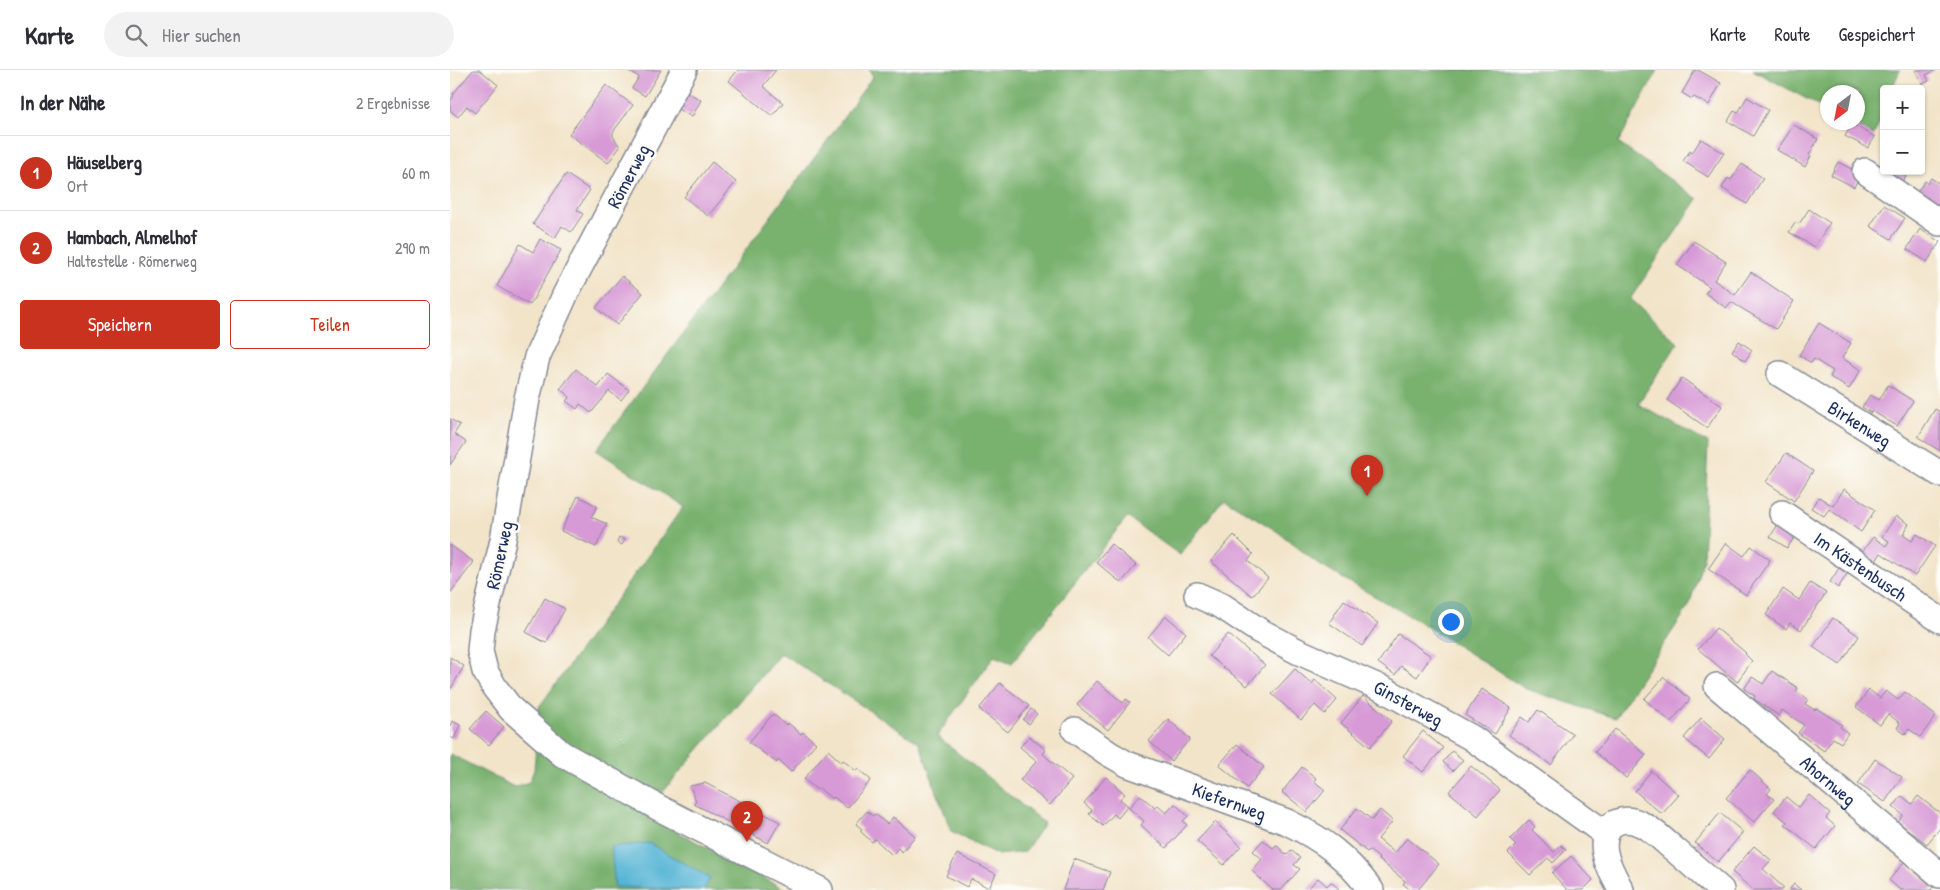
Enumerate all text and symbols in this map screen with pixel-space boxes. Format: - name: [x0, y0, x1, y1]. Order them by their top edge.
- search box: [104, 12, 454, 57]
- text: Karte: [25, 19, 74, 51]
- icon: search: [122, 21, 150, 49]
- text: Hier suchen: [162, 22, 241, 48]
- text: Karte: [1710, 22, 1747, 47]
- text: Route: [1775, 22, 1811, 47]
- text: Gespeichert: [1839, 22, 1915, 47]
- north arrow: [1820, 85, 1865, 130]
- map controls: [1880, 85, 1925, 175]
- button: +: [1880, 85, 1925, 130]
- text: In der Nähe: [20, 88, 105, 117]
- text: 2 Ergebnisse: [356, 92, 430, 114]
- button: −: [1880, 130, 1925, 175]
- street label: Römerweg: [600, 139, 656, 213]
- text: Häuselberg: [67, 149, 142, 175]
- text: 1: [33, 162, 39, 184]
- text: 60 m: [402, 162, 430, 184]
- text: Ort: [67, 175, 88, 197]
- text: Hambach, Almelhof: [67, 224, 197, 250]
- text: 2: [32, 237, 40, 259]
- text: 290 m: [395, 237, 430, 259]
- text: Haltestelle · Römerweg: [67, 250, 197, 272]
- button: Speichern: [20, 300, 220, 349]
- button: Teilen: [230, 300, 430, 349]
- street label: Birkenweg: [1823, 394, 1896, 453]
- pin: 1: [1351, 455, 1383, 496]
- street label: Römerweg: [479, 519, 519, 591]
- street label: Im Kästenbusch: [1809, 525, 1912, 607]
- your location: [1438, 609, 1464, 635]
- street label: Ginsterweg: [1370, 674, 1448, 733]
- street label: Ahornweg: [1795, 749, 1862, 812]
- street label: Kiefernweg: [1189, 776, 1270, 826]
- pin: 2: [731, 801, 763, 842]

